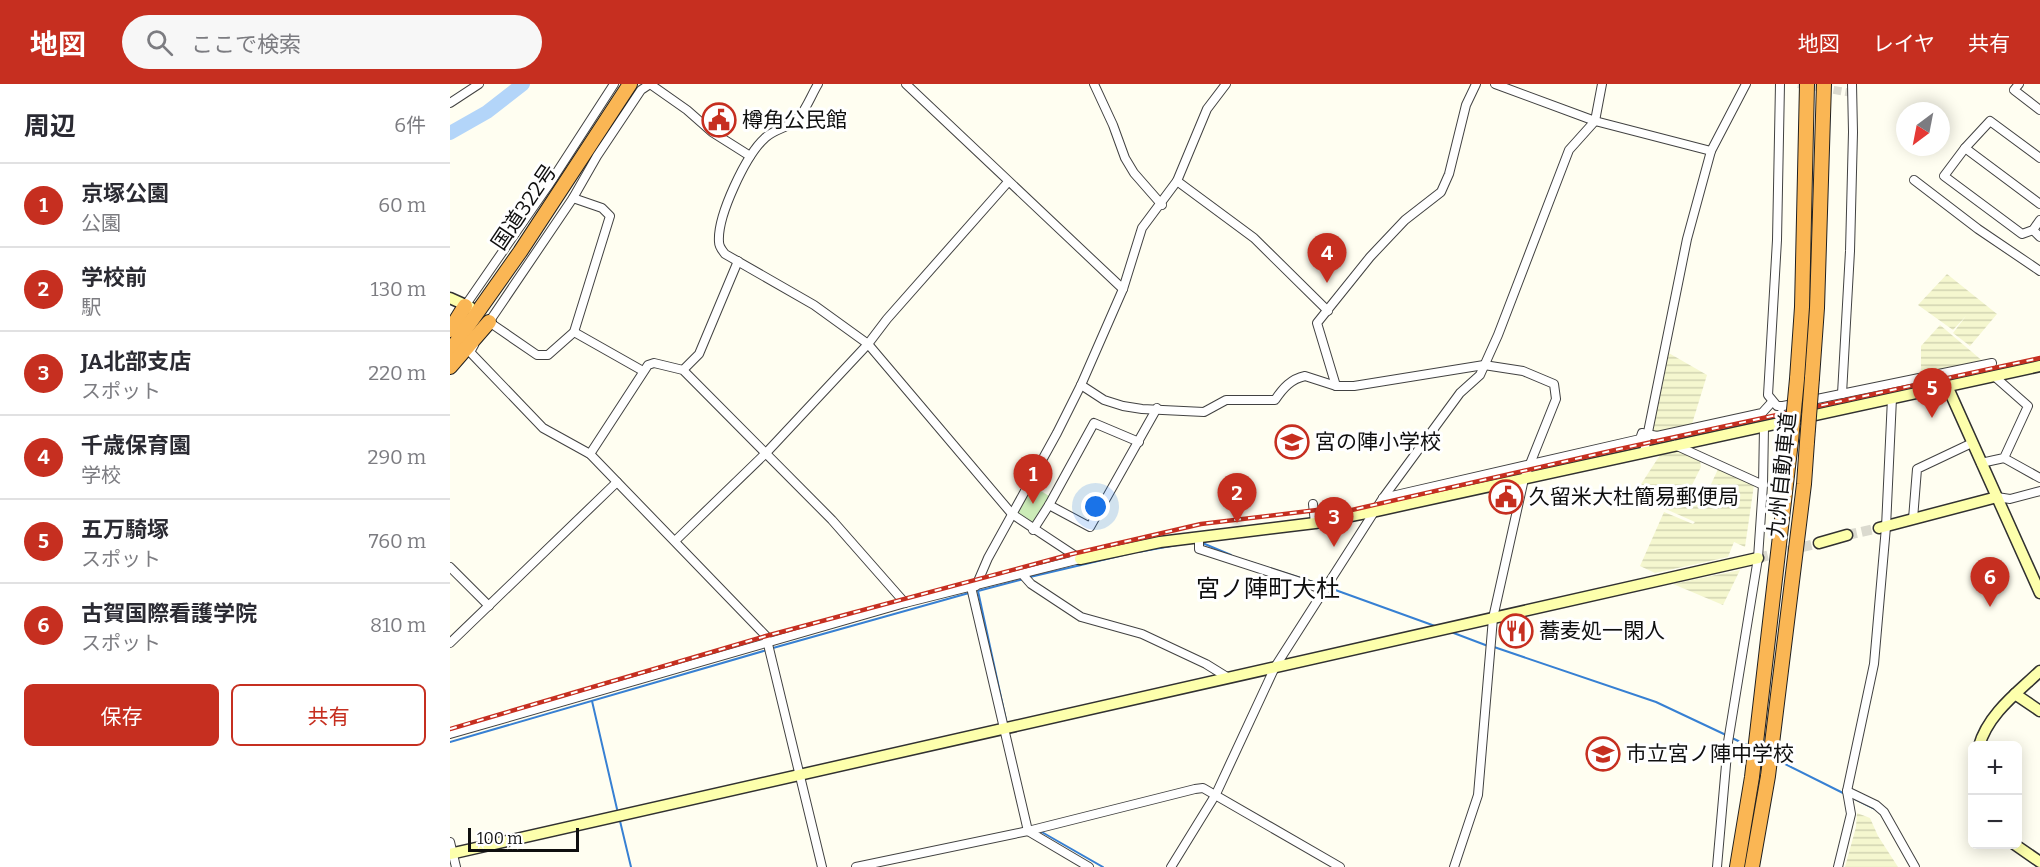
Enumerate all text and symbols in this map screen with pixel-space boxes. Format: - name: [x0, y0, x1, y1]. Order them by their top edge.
- search box: [122, 15, 542, 69]
- icon: search: [143, 26, 176, 59]
- text: 地図: [30, 28, 86, 61]
- text: ここで検索: [191, 31, 301, 58]
- text: 地図: [1798, 31, 1840, 57]
- text: レイヤ: [1873, 31, 1935, 57]
- text: 共有: [1968, 31, 2010, 57]
- public building icon: 樽角公民館: [701, 102, 737, 138]
- north arrow: [1896, 102, 1950, 156]
- place label: 樽角公民館: [742, 107, 847, 133]
- text: 周辺: [24, 111, 76, 142]
- text: 6件: [394, 113, 426, 137]
- street label: 国道322号: [486, 159, 562, 255]
- text: 京塚公園: [81, 180, 169, 207]
- text: 1: [39, 193, 48, 217]
- text: 60 m: [378, 193, 426, 217]
- text: 公園: [81, 211, 121, 235]
- pin: 4: [1308, 234, 1346, 283]
- text: 学校前: [81, 264, 147, 291]
- text: 2: [38, 277, 49, 301]
- text: 130 m: [371, 277, 426, 301]
- text: 駅: [81, 295, 101, 319]
- text: JA北部支店: [81, 348, 191, 375]
- text: 3: [38, 361, 49, 385]
- text: 220 m: [368, 361, 426, 385]
- pin: 5: [1912, 368, 1952, 418]
- text: スポット: [81, 379, 161, 403]
- street label: 九州自動車道: [1762, 411, 1802, 539]
- school or university icon: 宮の陣小学校: [1274, 424, 1310, 460]
- place label: 宮の陣小学校: [1315, 429, 1441, 455]
- text: 千歳保育園: [81, 432, 191, 459]
- text: 4: [37, 445, 50, 469]
- text: 290 m: [368, 445, 426, 469]
- pin: 1: [1014, 454, 1052, 504]
- text: 学校: [81, 463, 121, 487]
- pin: 2: [1218, 474, 1256, 523]
- public building icon: 久留米大杜簡易郵便局: [1488, 479, 1524, 515]
- place label: 久留米大杜簡易郵便局: [1529, 484, 1739, 510]
- your location: [1081, 492, 1110, 521]
- pin: 3: [1314, 498, 1354, 547]
- text: 五万騎塚: [81, 516, 169, 543]
- text: 5: [38, 529, 49, 553]
- text: 760 m: [369, 529, 426, 553]
- text: スポット: [81, 547, 161, 571]
- pin: 6: [1970, 558, 2010, 607]
- district label: 宮ノ陣町大杜: [1196, 575, 1340, 603]
- text: 古賀国際看護学院: [81, 600, 257, 627]
- text: 6: [38, 613, 49, 637]
- text: 810 m: [370, 613, 426, 637]
- restaurant icon: 蕎麦処一閑人: [1498, 613, 1534, 649]
- place label: 蕎麦処一閑人: [1539, 618, 1665, 644]
- text: スポット: [81, 631, 161, 655]
- button: 保存: [24, 684, 219, 746]
- button: 共有: [231, 684, 426, 746]
- school or university icon: 市立宮ノ陣中学校: [1585, 736, 1621, 772]
- place label: 市立宮ノ陣中学校: [1626, 741, 1794, 767]
- map controls: [1968, 741, 2022, 849]
- button: +: [1968, 741, 2022, 795]
- button: −: [1968, 795, 2022, 849]
- scale bar: [468, 825, 579, 852]
- text: 100 m: [477, 829, 522, 848]

